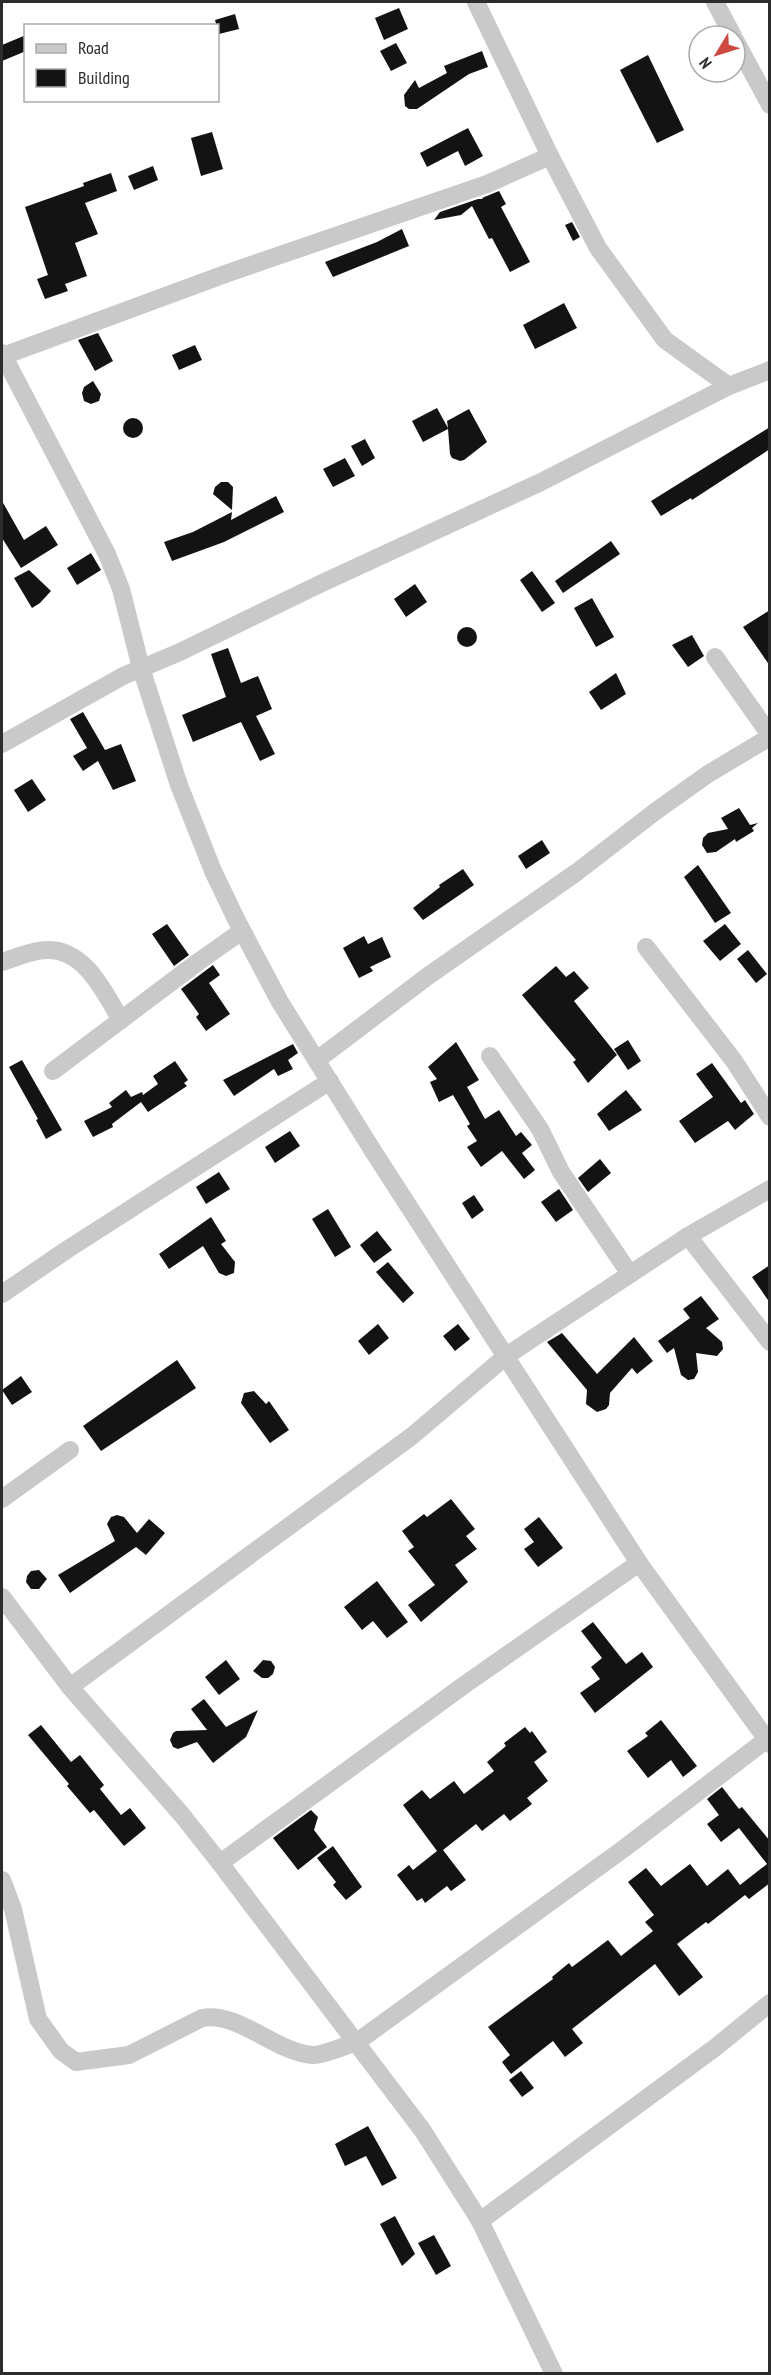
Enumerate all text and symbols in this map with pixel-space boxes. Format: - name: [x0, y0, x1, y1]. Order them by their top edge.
- legend: [24, 24, 219, 102]
- north arrow: [687, 24, 747, 84]
- text: Road: [78, 36, 109, 59]
- text: N: [695, 54, 716, 73]
- text: Building: [78, 66, 130, 89]

